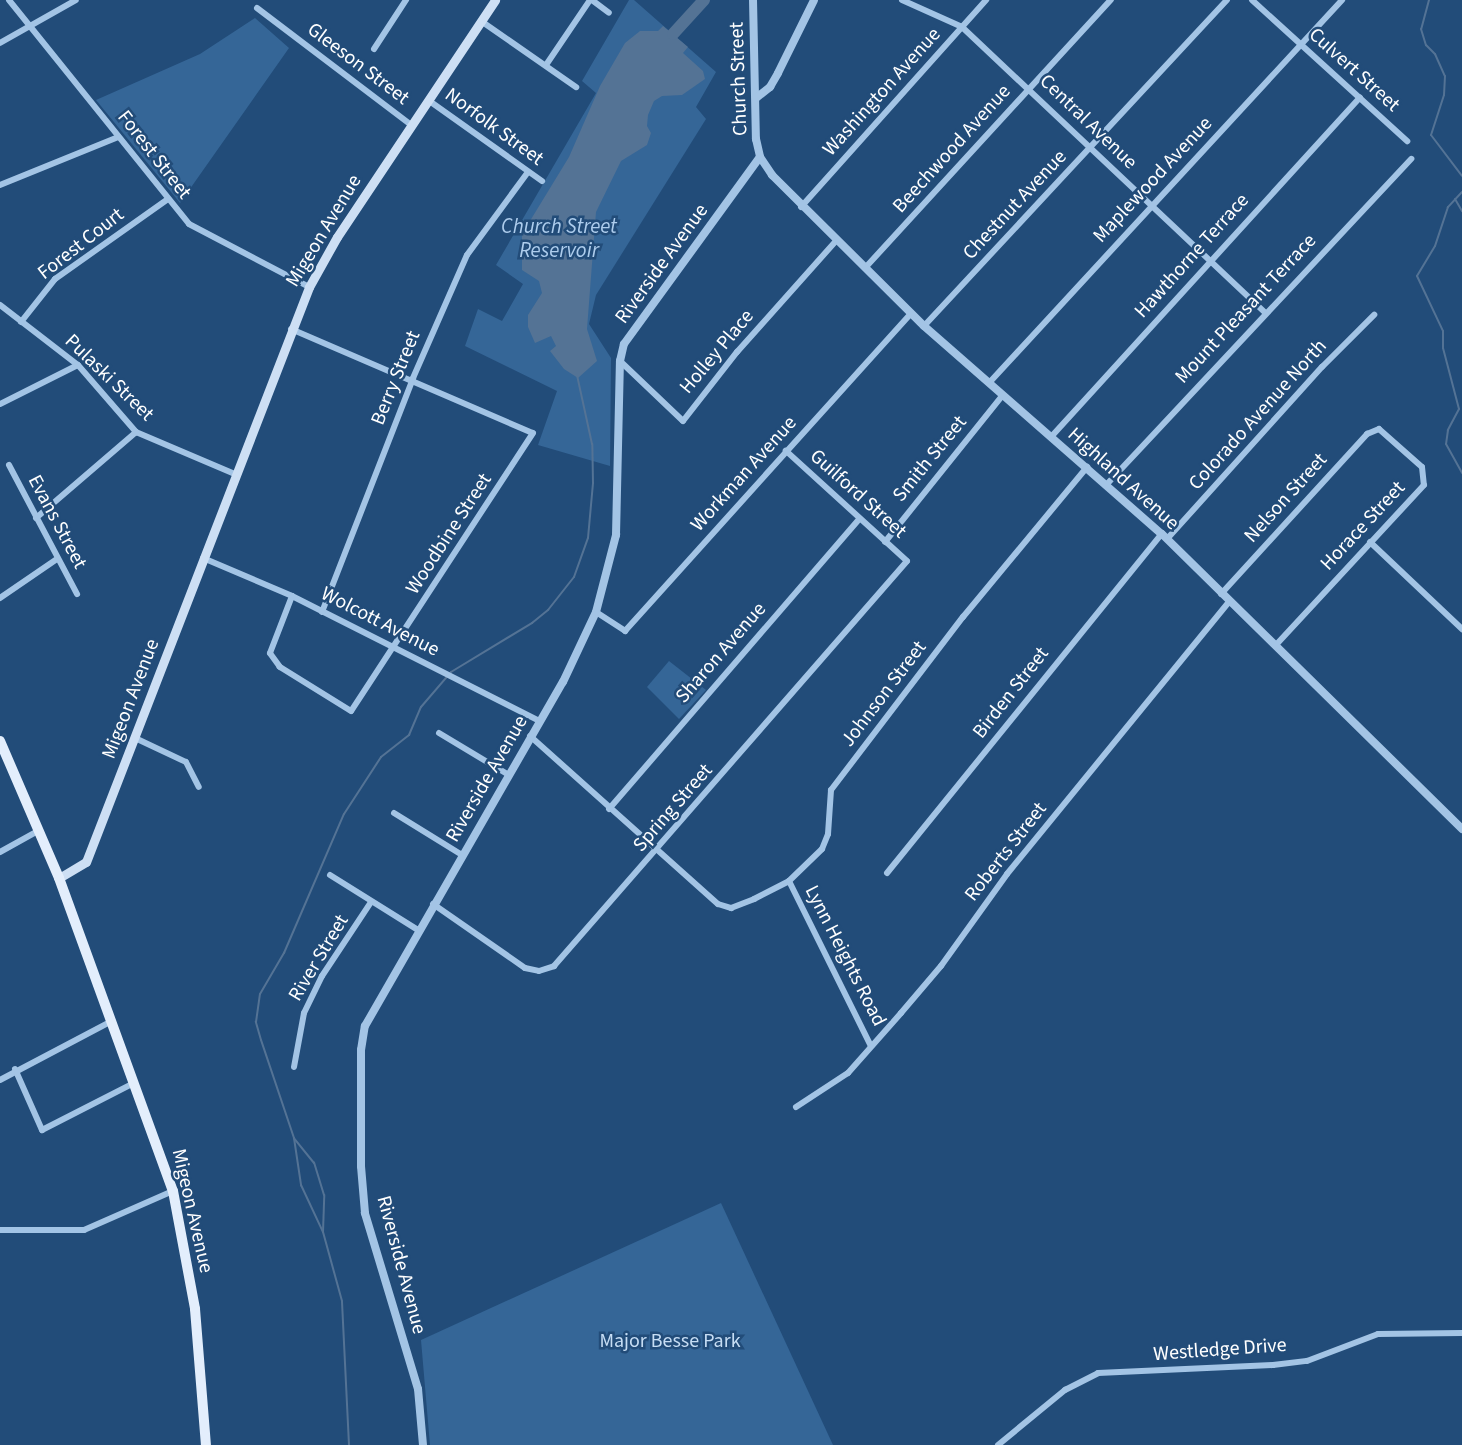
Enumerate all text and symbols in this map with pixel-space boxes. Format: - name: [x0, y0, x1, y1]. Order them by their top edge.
- street label: Gleeson Street: [302, 18, 414, 110]
- street label: Church Street: [725, 22, 753, 136]
- street label: Washington Avenue: [818, 23, 946, 161]
- street label: Culvert Street: [1304, 23, 1404, 117]
- street label: Central Avenue: [1034, 69, 1142, 175]
- street label: Beechwood Avenue: [888, 80, 1016, 218]
- street label: Norfolk Street: [440, 83, 548, 171]
- street label: Forest Street: [112, 106, 196, 204]
- street label: Maplewood Avenue: [1088, 112, 1218, 248]
- street label: Chestnut Avenue: [958, 145, 1072, 265]
- street label: Migeon Avenue: [281, 171, 367, 291]
- street label: Hawthorne Terrace: [1130, 189, 1254, 323]
- street label: Riverside Avenue: [610, 199, 714, 329]
- street label: Forest Court: [33, 203, 129, 285]
- water label: Church Street Reservoir: [501, 213, 617, 263]
- street label: Mount Pleasant Terrace: [1170, 229, 1322, 389]
- street label: Holley Place: [675, 305, 759, 399]
- street label: Berry Street: [366, 327, 426, 429]
- street label: Pulaski Street: [59, 330, 159, 426]
- street label: Colorado Avenue North: [1184, 335, 1332, 495]
- street label: Workman Avenue: [686, 411, 802, 537]
- street label: Smith Street: [888, 411, 972, 507]
- street label: Highland Avenue: [1062, 423, 1184, 535]
- street label: Guilford Street: [805, 444, 911, 544]
- street label: Nelson Street: [1240, 448, 1332, 548]
- street label: Woodbine Street: [401, 469, 497, 599]
- street label: Evans Street: [22, 471, 92, 573]
- street label: Horace Street: [1316, 476, 1410, 576]
- street label: Wolcott Avenue: [317, 582, 443, 662]
- street label: Sharon Avenue: [671, 598, 771, 708]
- street label: Migeon Avenue: [97, 636, 165, 762]
- street label: Johnson Street: [836, 636, 932, 752]
- street label: Birden Street: [968, 642, 1054, 744]
- street label: Riverside Avenue: [441, 711, 533, 847]
- street label: Spring Street: [628, 759, 718, 857]
- street label: Roberts Street: [960, 798, 1052, 906]
- street label: Lynn Heights Road: [799, 882, 891, 1030]
- street label: River Street: [284, 910, 354, 1006]
- street label: Migeon Avenue: [166, 1147, 218, 1275]
- street label: Riverside Avenue: [371, 1193, 431, 1337]
- park label: Major Besse Park: [599, 1329, 741, 1353]
- street label: Westledge Drive: [1153, 1333, 1287, 1367]

